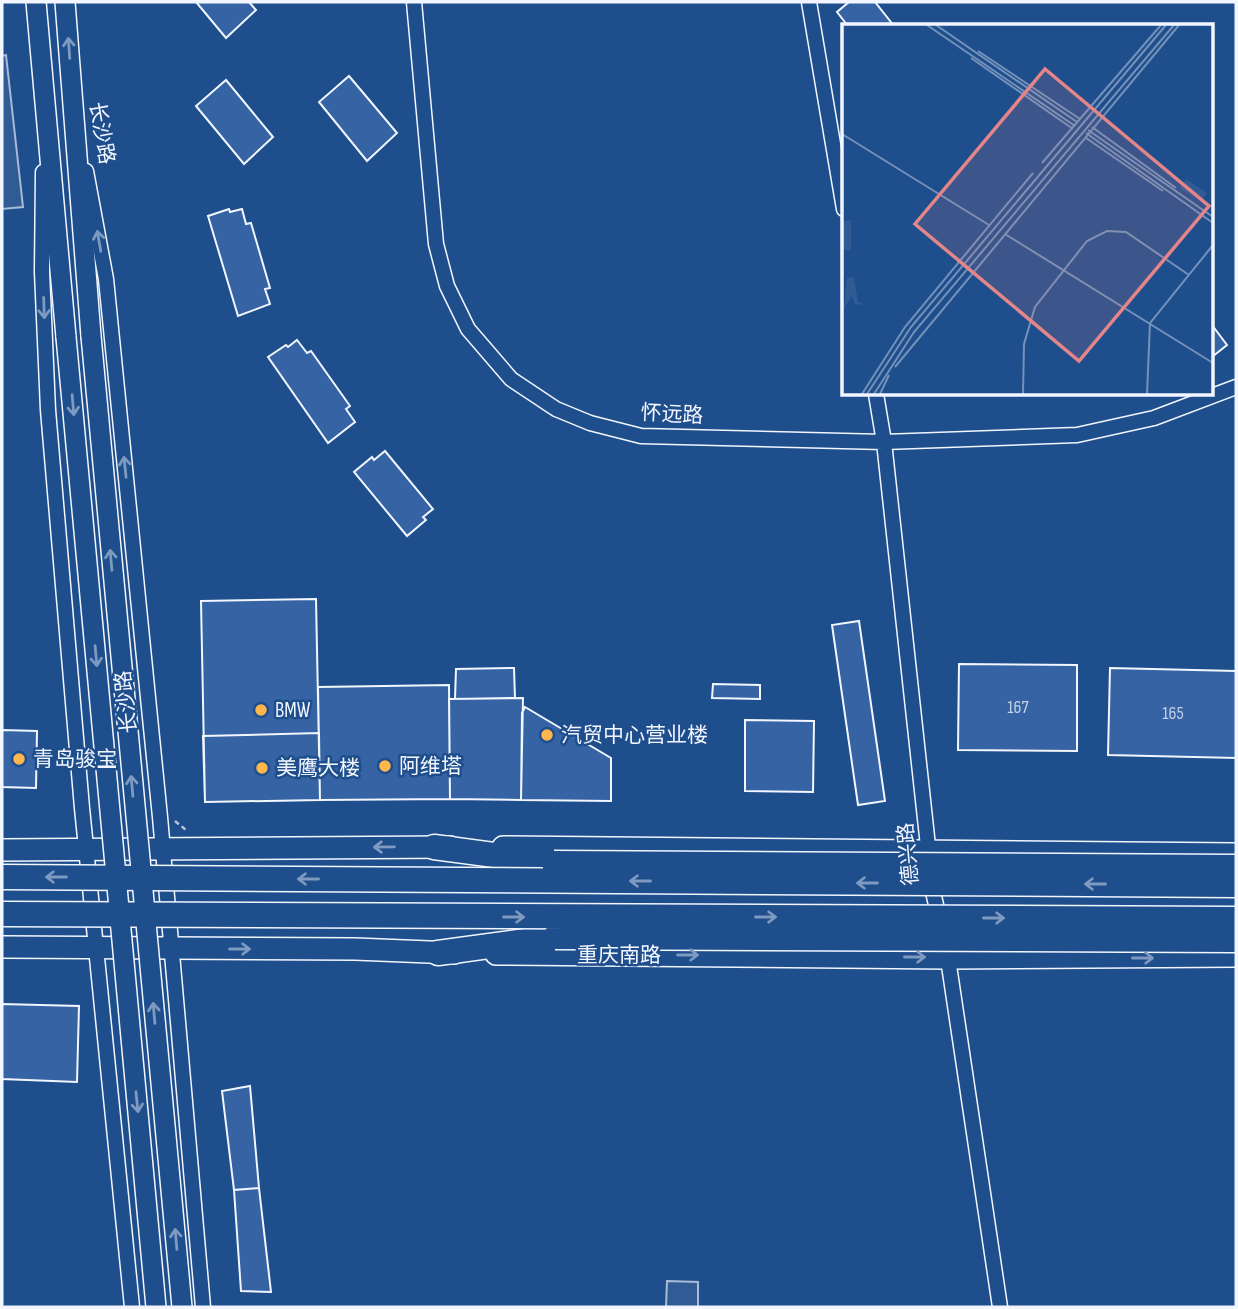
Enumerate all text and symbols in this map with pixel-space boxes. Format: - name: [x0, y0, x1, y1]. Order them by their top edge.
- inset map: [842, 24, 1214, 396]
- one-way arrow: [62, 37, 75, 60]
- street label: 长沙路: [84, 100, 119, 166]
- one-way arrow: [92, 230, 105, 253]
- one-way arrow: [38, 297, 51, 319]
- one-way arrow: [67, 393, 80, 416]
- street label: 怀远路: [640, 400, 704, 429]
- one-way arrow: [118, 456, 131, 479]
- one-way arrow: [104, 549, 117, 572]
- one-way arrow: [89, 644, 102, 667]
- street label: 长沙路: [111, 669, 142, 735]
- house number: 167: [1007, 697, 1029, 718]
- place label: BMW: [275, 698, 311, 723]
- marker: BMW: [253, 702, 269, 718]
- house number: 165: [1162, 703, 1184, 724]
- place label: 汽贸中心营业楼: [561, 723, 708, 748]
- marker: 汽贸中心营业楼: [539, 727, 555, 743]
- place label: 青岛骏宝: [33, 747, 117, 772]
- marker: 青岛骏宝: [11, 751, 27, 767]
- place label: 阿维塔: [399, 754, 462, 779]
- place label: 美鹰大楼: [276, 756, 360, 781]
- marker: 阿维塔: [377, 758, 393, 774]
- marker: 美鹰大楼: [254, 760, 270, 776]
- one-way arrow: [125, 776, 138, 798]
- street label: 德兴路: [893, 821, 924, 886]
- one-way arrow: [373, 840, 396, 854]
- one-way arrow: [45, 870, 68, 884]
- one-way arrow: [297, 872, 320, 886]
- one-way arrow: [628, 874, 651, 888]
- one-way arrow: [856, 876, 879, 890]
- one-way arrow: [1083, 877, 1106, 891]
- one-way arrow: [502, 910, 525, 924]
- one-way arrow: [754, 911, 777, 924]
- one-way arrow: [982, 911, 1005, 925]
- one-way arrow: [228, 942, 251, 956]
- street label: 重庆南路: [577, 943, 661, 968]
- one-way arrow: [676, 948, 699, 962]
- one-way arrow: [903, 950, 926, 964]
- one-way arrow: [1131, 951, 1154, 965]
- one-way arrow: [147, 1002, 160, 1025]
- one-way arrow: [130, 1090, 143, 1113]
- one-way arrow: [169, 1229, 182, 1251]

